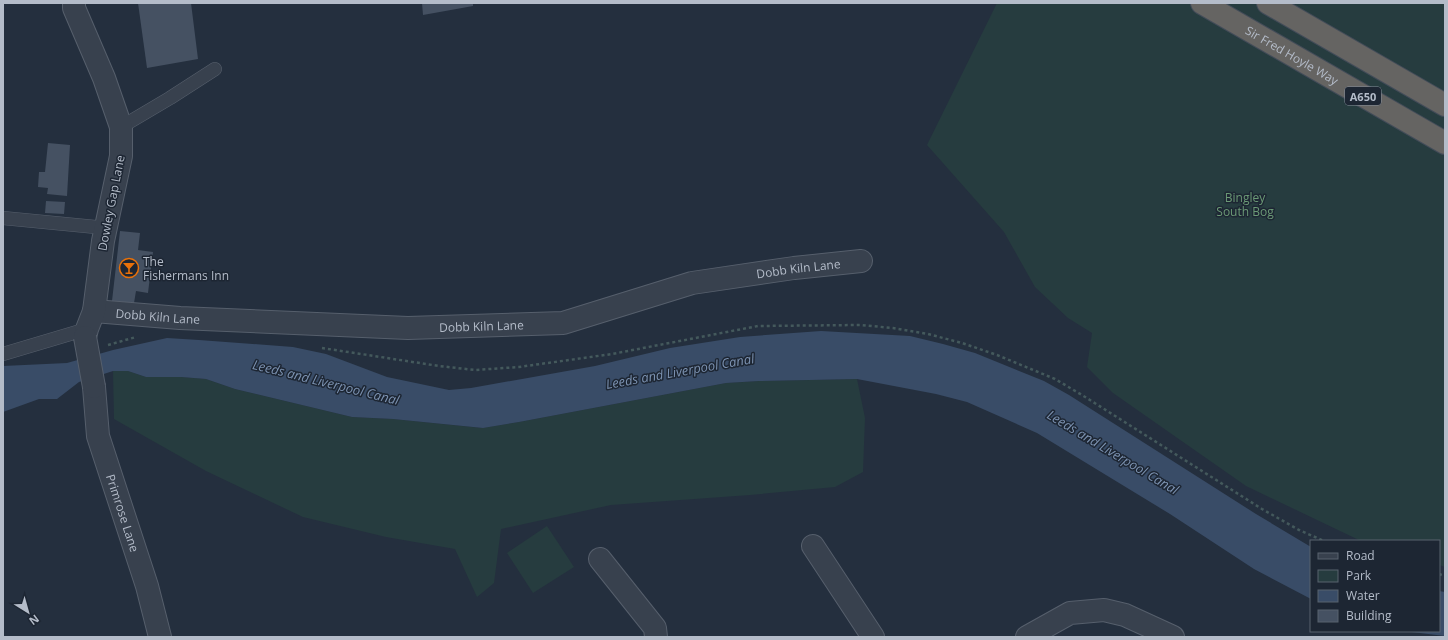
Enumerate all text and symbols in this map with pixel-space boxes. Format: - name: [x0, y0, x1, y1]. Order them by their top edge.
- street label: Sir Fred Hoyle Way: [1242, 21, 1343, 89]
- road number: A650: [1345, 87, 1381, 105]
- street label: Dowley Gap Lane: [93, 154, 129, 252]
- park label: Bingley South Bog: [1216, 189, 1274, 220]
- place label: The Fishermans Inn: [143, 253, 229, 284]
- street label: Dobb Kiln Lane: [755, 255, 841, 282]
- bar icon: The Fishermans Inn: [118, 257, 140, 279]
- street label: Dobb Kiln Lane: [115, 304, 201, 327]
- street label: Dobb Kiln Lane: [439, 316, 524, 335]
- water label: Leeds and Liverpool Canal: [604, 349, 756, 393]
- water label: Leeds and Liverpool Canal: [251, 355, 402, 409]
- water label: Leeds and Liverpool Canal: [1044, 406, 1183, 499]
- street label: Primrose Lane: [102, 472, 144, 554]
- legend: [1310, 540, 1440, 632]
- text: Road: [1346, 547, 1375, 564]
- text: Park: [1346, 567, 1372, 584]
- text: Water: [1346, 587, 1380, 604]
- north arrow: [8, 592, 48, 632]
- text: Building: [1346, 607, 1392, 624]
- text: N: [26, 612, 42, 629]

